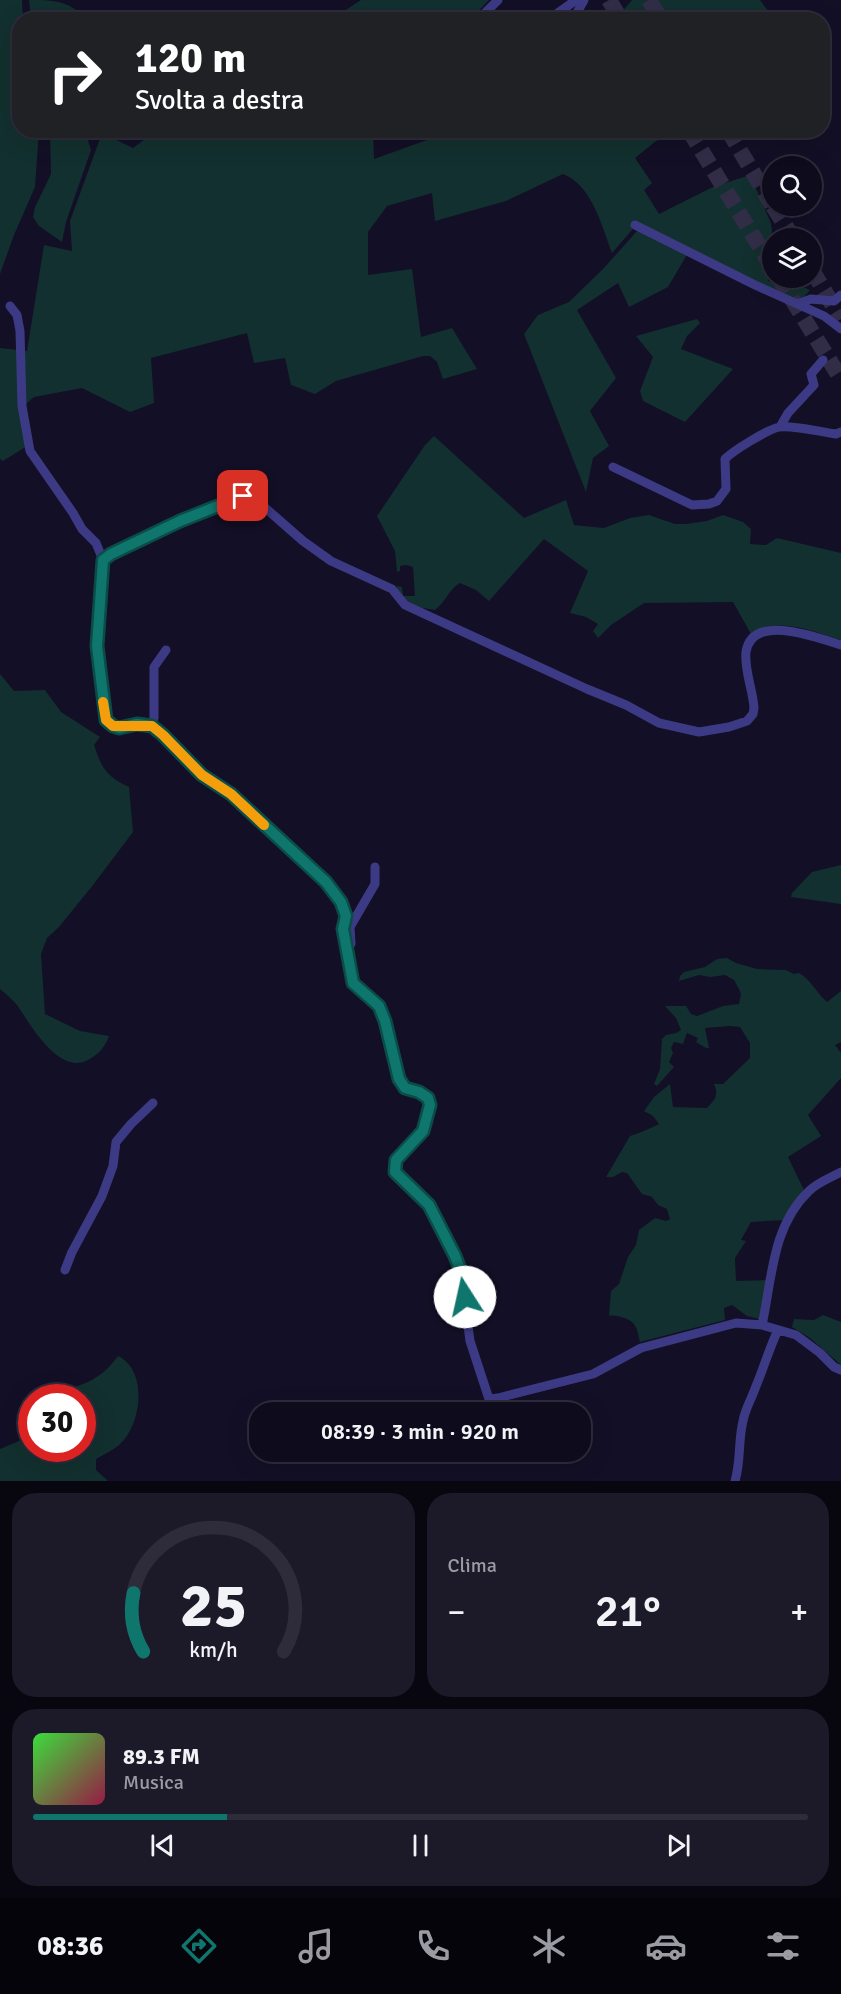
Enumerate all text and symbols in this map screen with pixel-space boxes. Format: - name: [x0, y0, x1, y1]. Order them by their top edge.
- text: 120 m: [135, 33, 246, 84]
- icon: right: [36, 36, 114, 114]
- text: Svolta a destra: [135, 84, 304, 117]
- map controls: [762, 156, 822, 288]
- button: search: [762, 156, 822, 216]
- button: layers: [762, 228, 822, 288]
- pin: [217, 470, 268, 521]
- icon: arrive: [226, 479, 259, 512]
- position arrow: [433, 1265, 497, 1329]
- speed limit sign: 30: [18, 1384, 96, 1462]
- text: 08:39 · 3 min · 920 m: [321, 1418, 519, 1445]
- text: Clima: [448, 1553, 497, 1578]
- text: 25: [180, 1567, 247, 1644]
- text: 21°: [595, 1584, 661, 1639]
- text: −: [448, 1592, 465, 1633]
- text: +: [790, 1592, 808, 1633]
- text: km/h: [189, 1637, 238, 1663]
- text: 89.3 FM: [123, 1743, 200, 1770]
- text: Musica: [123, 1770, 184, 1795]
- icon: previous: [146, 1829, 179, 1862]
- icon: pause: [404, 1829, 437, 1862]
- icon: next: [662, 1829, 695, 1862]
- icon: directions: [178, 1925, 220, 1967]
- icon: music: [295, 1925, 337, 1967]
- icon: phone: [412, 1925, 454, 1967]
- icon: climate: [528, 1925, 570, 1967]
- icon: car: [645, 1925, 687, 1967]
- icon: filters: [762, 1925, 804, 1967]
- text: 08:36: [37, 1930, 104, 1963]

